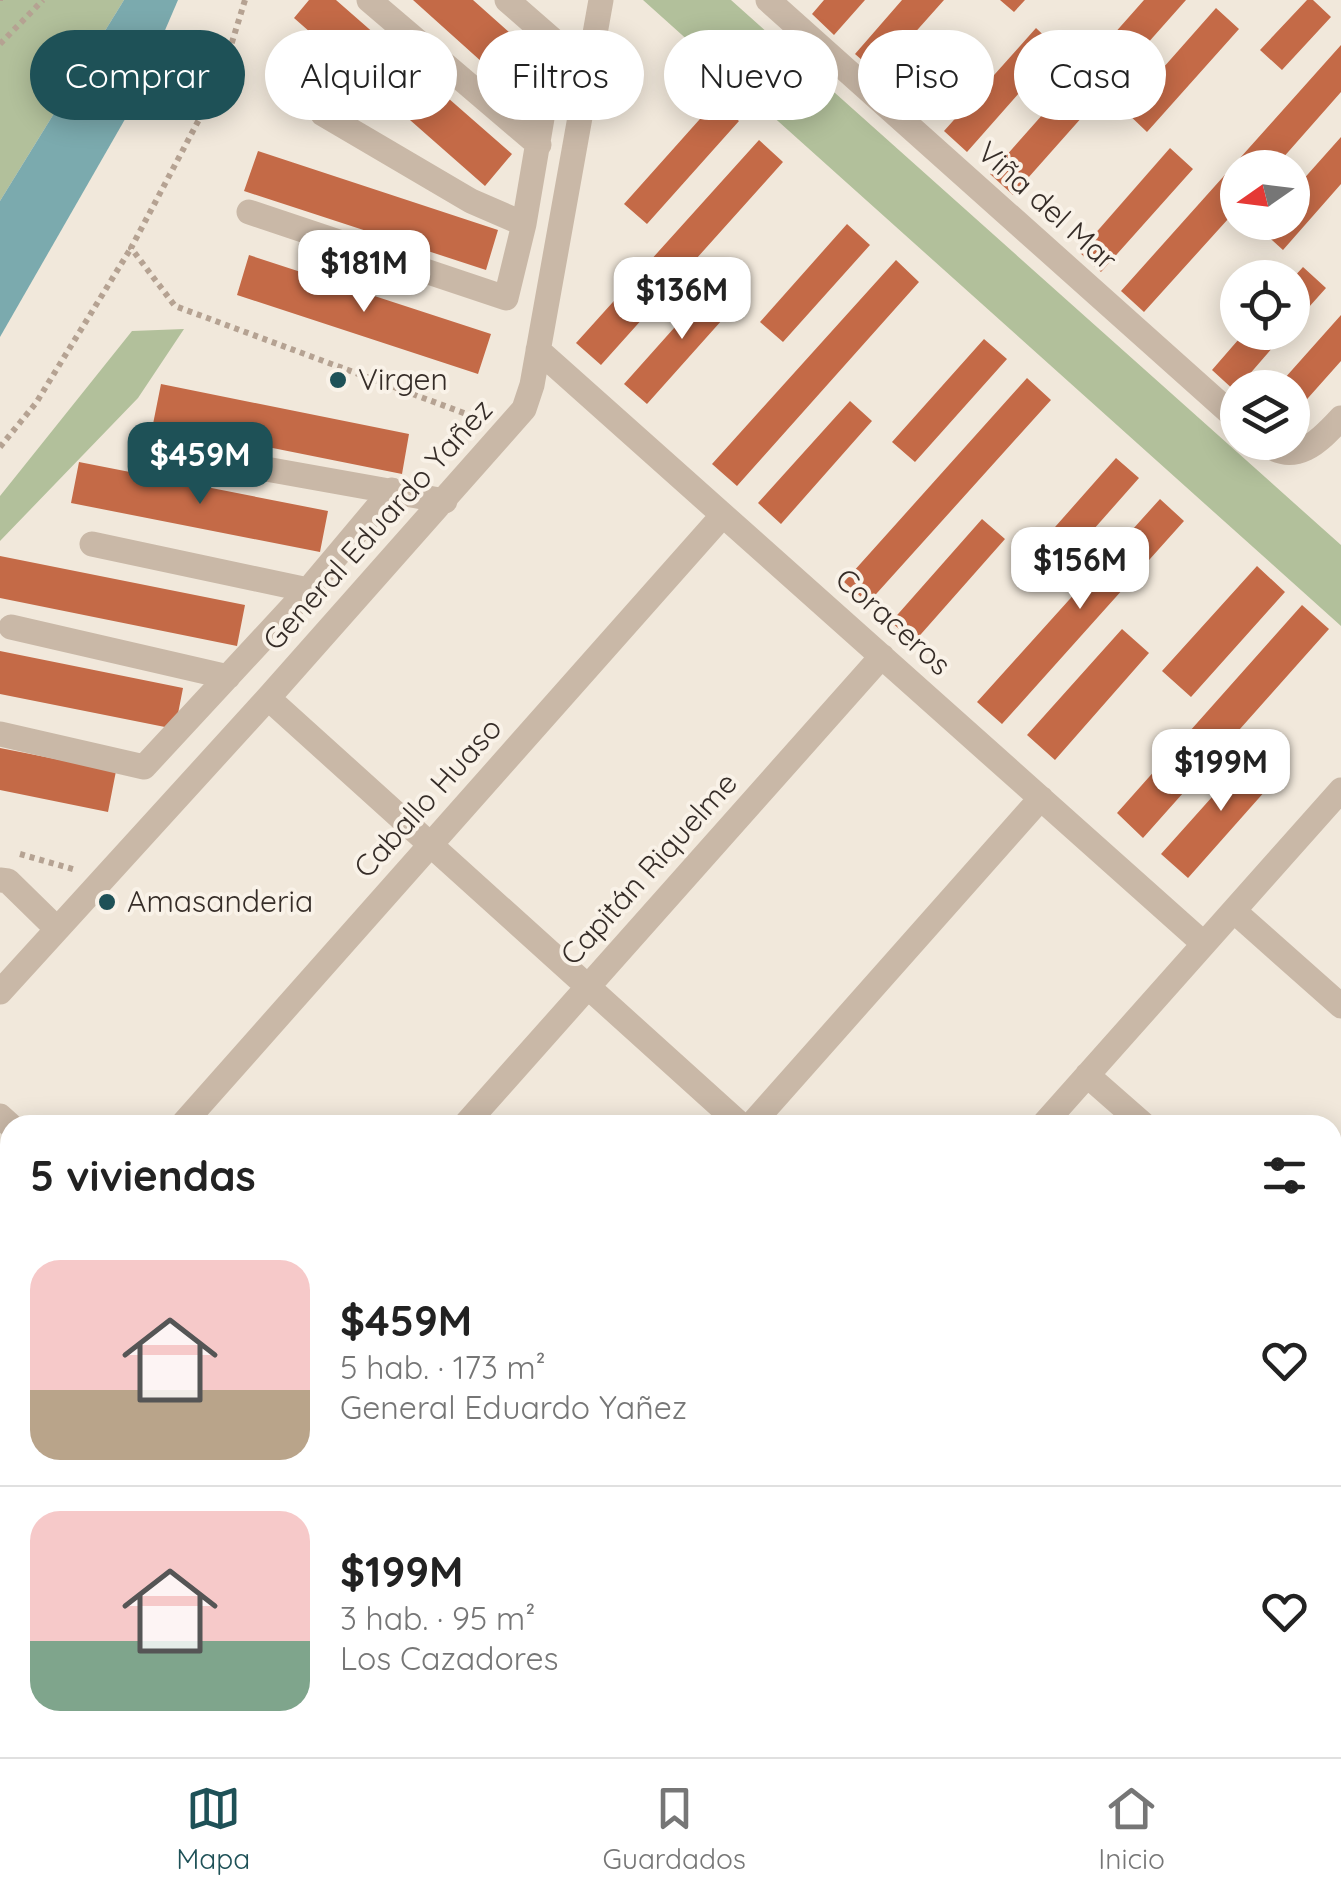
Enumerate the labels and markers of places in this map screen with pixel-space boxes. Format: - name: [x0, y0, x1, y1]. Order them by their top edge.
- pin: $181M: [294, 230, 434, 315]
- pin: $136M: [612, 257, 752, 342]
- place label: Virgen: [358, 360, 448, 398]
- marker: Virgen: [327, 369, 349, 391]
- pin: $459M: [130, 422, 270, 507]
- pin: $156M: [1010, 527, 1150, 612]
- pin: $199M: [1151, 729, 1291, 814]
- place label: Amasanderia: [127, 882, 313, 920]
- marker: Amasanderia: [96, 891, 118, 913]

